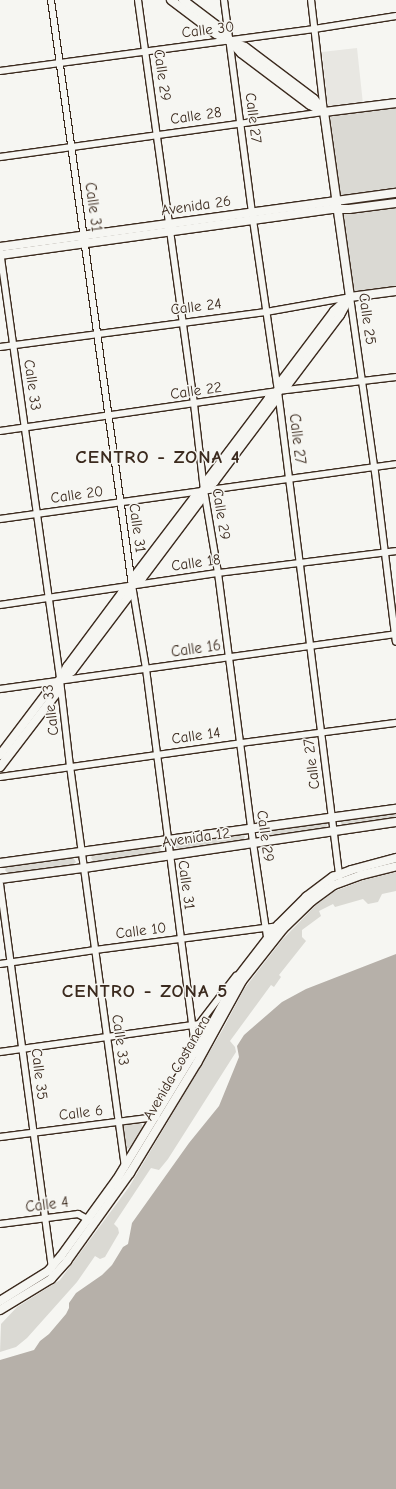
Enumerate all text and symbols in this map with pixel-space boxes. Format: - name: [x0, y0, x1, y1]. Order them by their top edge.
- street label: Calle 30: [181, 18, 235, 42]
- street label: Calle 29: [149, 48, 175, 102]
- street label: Calle 27: [241, 92, 265, 144]
- street label: Calle 28: [169, 103, 223, 129]
- street label: Calle 31: [81, 181, 105, 233]
- street label: Avenida 26: [160, 192, 232, 220]
- street label: Calle 25: [354, 292, 380, 346]
- street label: Calle 24: [170, 295, 222, 319]
- street label: Calle 33: [20, 358, 44, 412]
- street label: Calle 22: [169, 378, 223, 404]
- street label: Calle 27: [285, 413, 309, 465]
- district label: CENTRO - ZONA 4: [75, 447, 241, 469]
- street label: Calle 20: [49, 482, 105, 508]
- street label: Calle 29: [208, 487, 234, 541]
- street label: Calle 31: [125, 502, 149, 554]
- street label: Calle 18: [170, 551, 222, 575]
- street label: Calle 16: [170, 637, 222, 661]
- street label: Calle 33: [39, 683, 63, 737]
- street label: Calle 14: [170, 724, 222, 748]
- street label: Calle 27: [300, 738, 324, 790]
- street label: Calle 29: [252, 809, 278, 863]
- street label: Avenida 12: [161, 824, 231, 852]
- street label: Calle 31: [174, 859, 198, 911]
- street label: Calle 10: [115, 919, 167, 943]
- district label: CENTRO - ZONA 5: [62, 981, 228, 1003]
- street label: Avenida Costanera: [140, 1012, 214, 1124]
- street label: Calle 33: [108, 1013, 132, 1067]
- street label: Calle 35: [27, 1047, 51, 1101]
- street label: Calle 6: [58, 1101, 104, 1125]
- street label: Calle 4: [24, 1193, 70, 1217]

